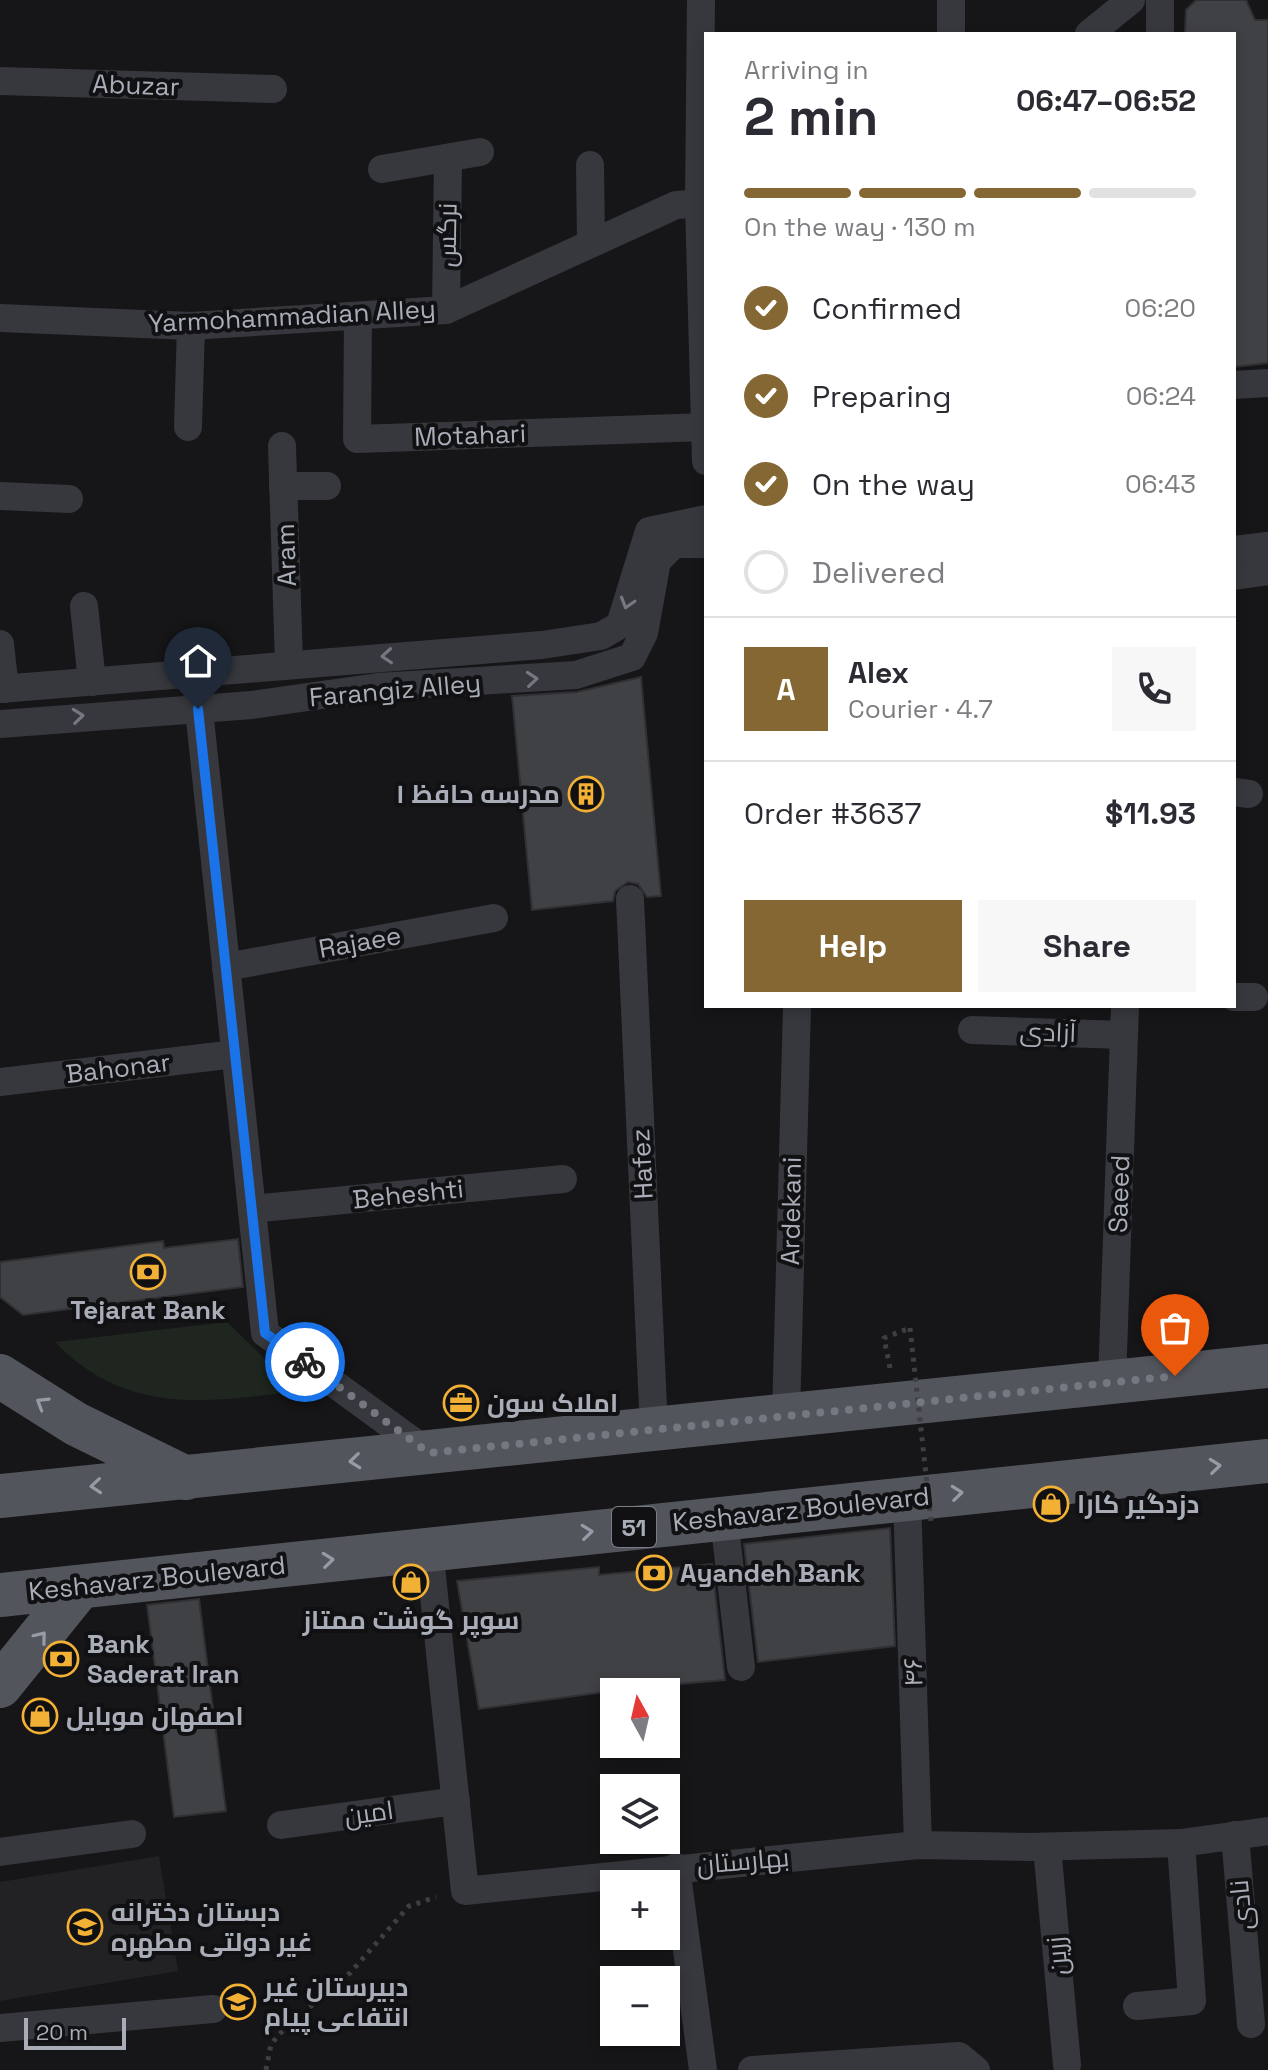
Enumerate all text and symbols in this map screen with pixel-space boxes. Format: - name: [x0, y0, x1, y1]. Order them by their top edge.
- text: Arriving in: [744, 53, 868, 87]
- street label: Abuzar: [92, 66, 180, 104]
- text: 06:47–06:52: [1016, 81, 1196, 120]
- text: 2 min: [744, 84, 878, 150]
- street label: نرگس: [429, 202, 465, 268]
- text: On the way · 130 m: [744, 210, 976, 244]
- icon: check: [744, 286, 788, 330]
- text: Confirmed: [812, 289, 962, 328]
- street label: Yarmohammadian Alley: [147, 291, 437, 341]
- text: 06:20: [1124, 291, 1196, 325]
- icon: check: [744, 374, 788, 418]
- text: Preparing: [812, 377, 951, 416]
- text: 06:24: [1126, 379, 1196, 413]
- street label: Motahari: [413, 416, 527, 454]
- icon: check: [744, 462, 788, 506]
- text: On the way: [812, 465, 975, 504]
- text: 06:43: [1125, 467, 1196, 501]
- street label: Aram: [268, 523, 304, 587]
- text: Delivered: [812, 553, 946, 592]
- one-way arrow: [620, 595, 636, 609]
- pin: [164, 627, 232, 709]
- icon: home: [176, 639, 220, 683]
- one-way arrow: [380, 647, 393, 664]
- button: phone: [1112, 647, 1196, 731]
- text: Alex: [848, 653, 909, 692]
- street label: Farangiz Alley: [308, 666, 482, 714]
- text: A: [776, 670, 796, 709]
- one-way arrow: [526, 671, 539, 688]
- text: Courier · 4.7: [848, 692, 993, 726]
- one-way arrow: [71, 708, 84, 725]
- building icon: مدرسه حافظ ۱: [567, 775, 605, 813]
- place label: مدرسه حافظ ۱: [396, 777, 560, 811]
- text: Order #3637: [744, 794, 921, 833]
- text: $11.93: [1105, 794, 1196, 833]
- button: Help: [744, 900, 962, 992]
- button: Share: [978, 900, 1196, 992]
- street label: Rajaee: [316, 918, 404, 966]
- street label: آزادی: [1019, 1014, 1077, 1050]
- street label: Bahonar: [64, 1045, 172, 1091]
- street label: Hafez: [623, 1128, 661, 1200]
- street label: Saeed: [1101, 1154, 1137, 1234]
- street label: Ardekani: [773, 1156, 809, 1266]
- street label: Beheshti: [351, 1171, 465, 1217]
- bank icon: Tejarat Bank: [129, 1253, 167, 1291]
- place label: Tejarat Bank: [70, 1293, 226, 1327]
- pin: [1141, 1294, 1209, 1376]
- icon: bag: [1153, 1306, 1197, 1350]
- courier: [265, 1322, 345, 1402]
- icon: bike: [283, 1340, 327, 1384]
- office icon: املاک سون: [442, 1384, 480, 1422]
- place label: املاک سون: [487, 1386, 618, 1420]
- one-way arrow: [36, 1397, 51, 1413]
- one-way arrow: [348, 1452, 361, 1469]
- one-way arrow: [1209, 1458, 1222, 1475]
- one-way arrow: [89, 1478, 102, 1495]
- street label: Keshavarz Boulevard: [671, 1479, 931, 1539]
- one-way arrow: [950, 1484, 963, 1501]
- shop icon: دزدگیر کارا: [1032, 1485, 1070, 1523]
- place label: دزدگیر کارا: [1077, 1487, 1199, 1521]
- road number: 51: [612, 1507, 656, 1547]
- one-way arrow: [581, 1523, 594, 1540]
- street label: Keshavarz Boulevard: [27, 1548, 287, 1608]
- one-way arrow: [322, 1551, 335, 1568]
- bank icon: Ayandeh Bank: [635, 1554, 673, 1592]
- place label: Ayandeh Bank: [680, 1556, 861, 1590]
- shop icon: سوپر گوشت ممتاز: [392, 1563, 430, 1601]
- place label: سوپر گوشت ممتاز: [302, 1603, 519, 1638]
- place label: Bank Saderat Iran: [87, 1627, 240, 1691]
- one-way arrow: [31, 1631, 45, 1646]
- bank icon: Bank Saderat Iran: [42, 1640, 80, 1678]
- street label: ۴۶: [895, 1657, 931, 1687]
- north arrow: [600, 1678, 680, 1758]
- map controls: [600, 1678, 680, 2046]
- shop icon: اصفهان موبایل: [21, 1697, 59, 1735]
- place label: اصفهان موبایل: [66, 1699, 244, 1733]
- button: layers: [600, 1774, 680, 1854]
- street label: امین: [342, 1793, 396, 1833]
- street label: بهارستان: [695, 1840, 791, 1882]
- button: +: [600, 1870, 680, 1950]
- street label: نادی: [1222, 1878, 1260, 1932]
- place label: دبستان دخترانه غیر دولتی مطهره: [111, 1895, 312, 1959]
- school or university icon: دبستان دخترانه غیر دولتی مطهره: [66, 1908, 104, 1946]
- street label: زرین: [1038, 1935, 1076, 1977]
- button: −: [600, 1966, 680, 2046]
- place label: دبیرستان غیر انتفاعی پیام: [263, 1970, 409, 2035]
- school or university icon: دبیرستان غیر انتفاعی پیام: [219, 1983, 257, 2021]
- scale bar: [24, 2014, 126, 2050]
- text: 20 m: [36, 2018, 88, 2046]

